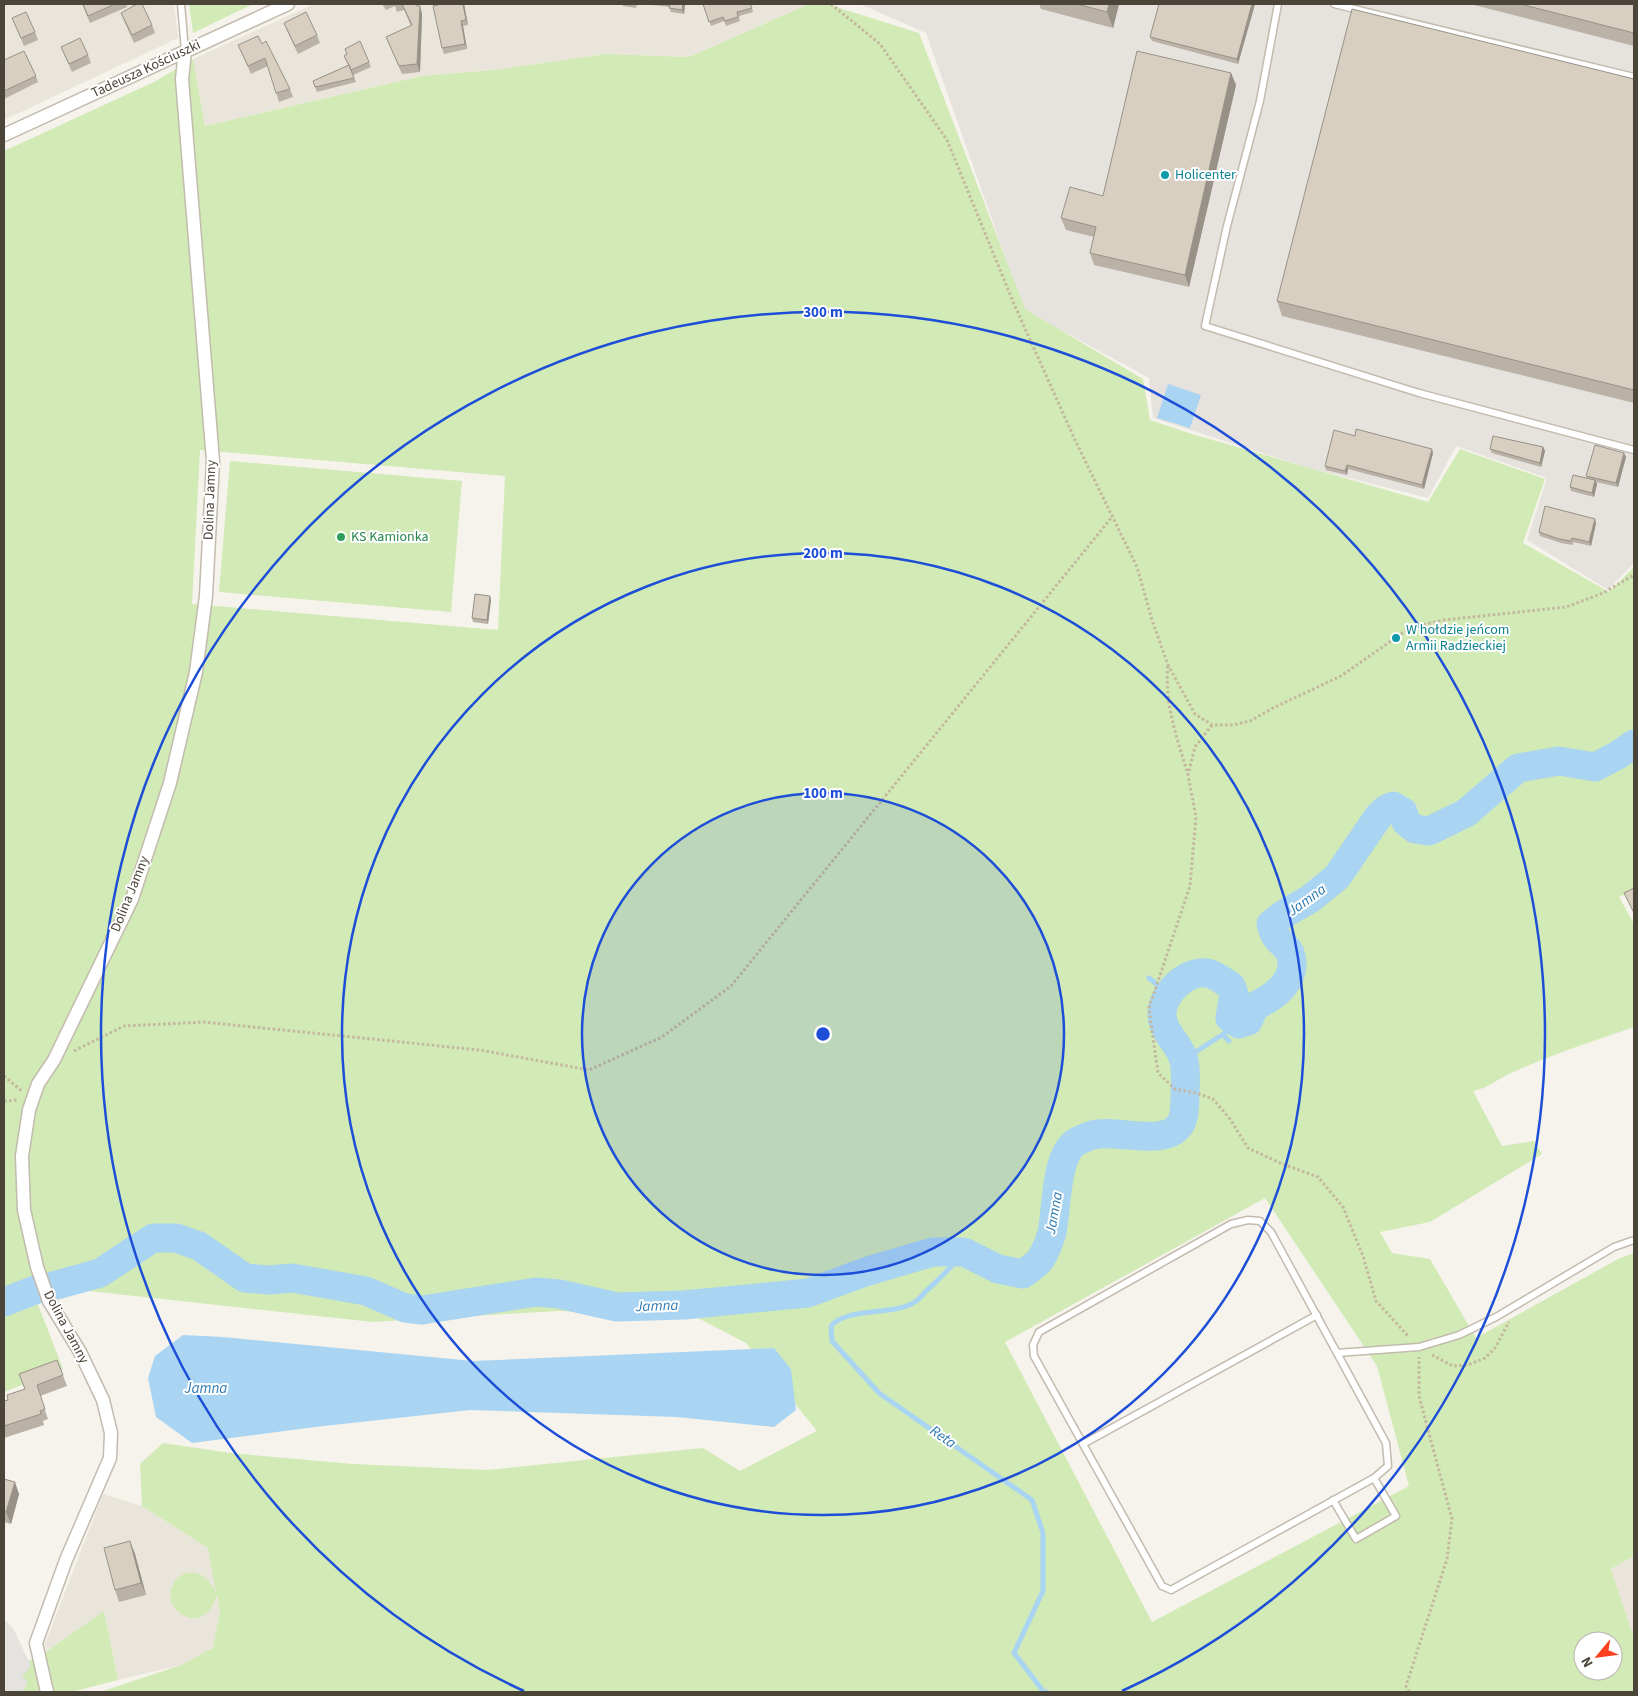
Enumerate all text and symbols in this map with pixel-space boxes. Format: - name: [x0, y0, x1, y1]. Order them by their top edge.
- street label: Tadeusza Kościuszki: [88, 35, 204, 103]
- place label: Holicenter: [1175, 165, 1236, 185]
- marker: Holicenter: [1159, 169, 1171, 181]
- text: 300 m: [803, 302, 843, 323]
- street label: Dolina Jamny: [199, 459, 221, 540]
- place label: KS Kamionka: [351, 527, 429, 547]
- marker: KS Kamionka: [335, 531, 347, 543]
- text: 200 m: [803, 543, 843, 564]
- place label: W hołdzie jeńcom Armii Radzieckiej: [1406, 620, 1509, 656]
- marker: W hołdzie jeńcom Armii Radzieckiej: [1390, 632, 1402, 644]
- text: 100 m: [803, 783, 843, 804]
- street label: Dolina Jamny: [106, 853, 154, 935]
- water label: Jamna: [1283, 879, 1330, 922]
- centre of rings: [814, 1025, 832, 1043]
- water label: Jamna: [1040, 1190, 1068, 1237]
- street label: Dolina Jamny: [38, 1287, 94, 1368]
- water label: Jamna: [634, 1295, 679, 1317]
- water label: Jamna: [184, 1378, 227, 1399]
- water label: Reta: [926, 1420, 960, 1454]
- north arrow: [1573, 1631, 1623, 1681]
- text: N: [1577, 1653, 1599, 1671]

